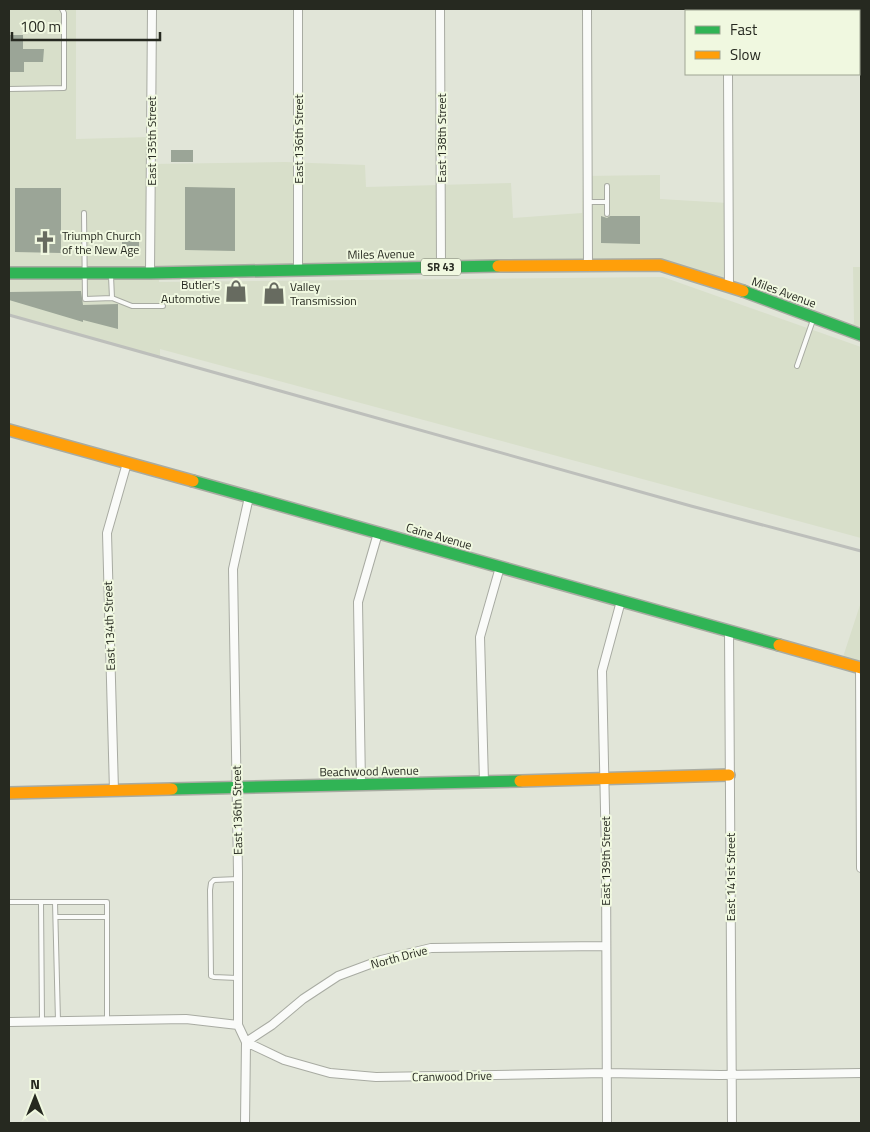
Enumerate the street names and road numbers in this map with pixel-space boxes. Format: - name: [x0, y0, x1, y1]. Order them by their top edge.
- street label: East 138th Street: [432, 92, 451, 183]
- street label: East 136th Street: [289, 93, 308, 184]
- street label: East 135th Street: [142, 95, 161, 186]
- street label: Miles Avenue: [347, 244, 415, 264]
- road number: SR 43: [421, 258, 461, 276]
- street label: Miles Avenue: [749, 272, 819, 312]
- street label: Caine Avenue: [404, 518, 474, 554]
- street label: East 134th Street: [98, 580, 120, 671]
- street label: Beachwood Avenue: [319, 761, 419, 781]
- street label: East 136th Street: [227, 764, 247, 855]
- street label: East 139th Street: [596, 815, 615, 906]
- street label: East 141st Street: [721, 832, 740, 921]
- street label: North Drive: [368, 940, 430, 974]
- street label: Cranwood Drive: [412, 1066, 492, 1086]

